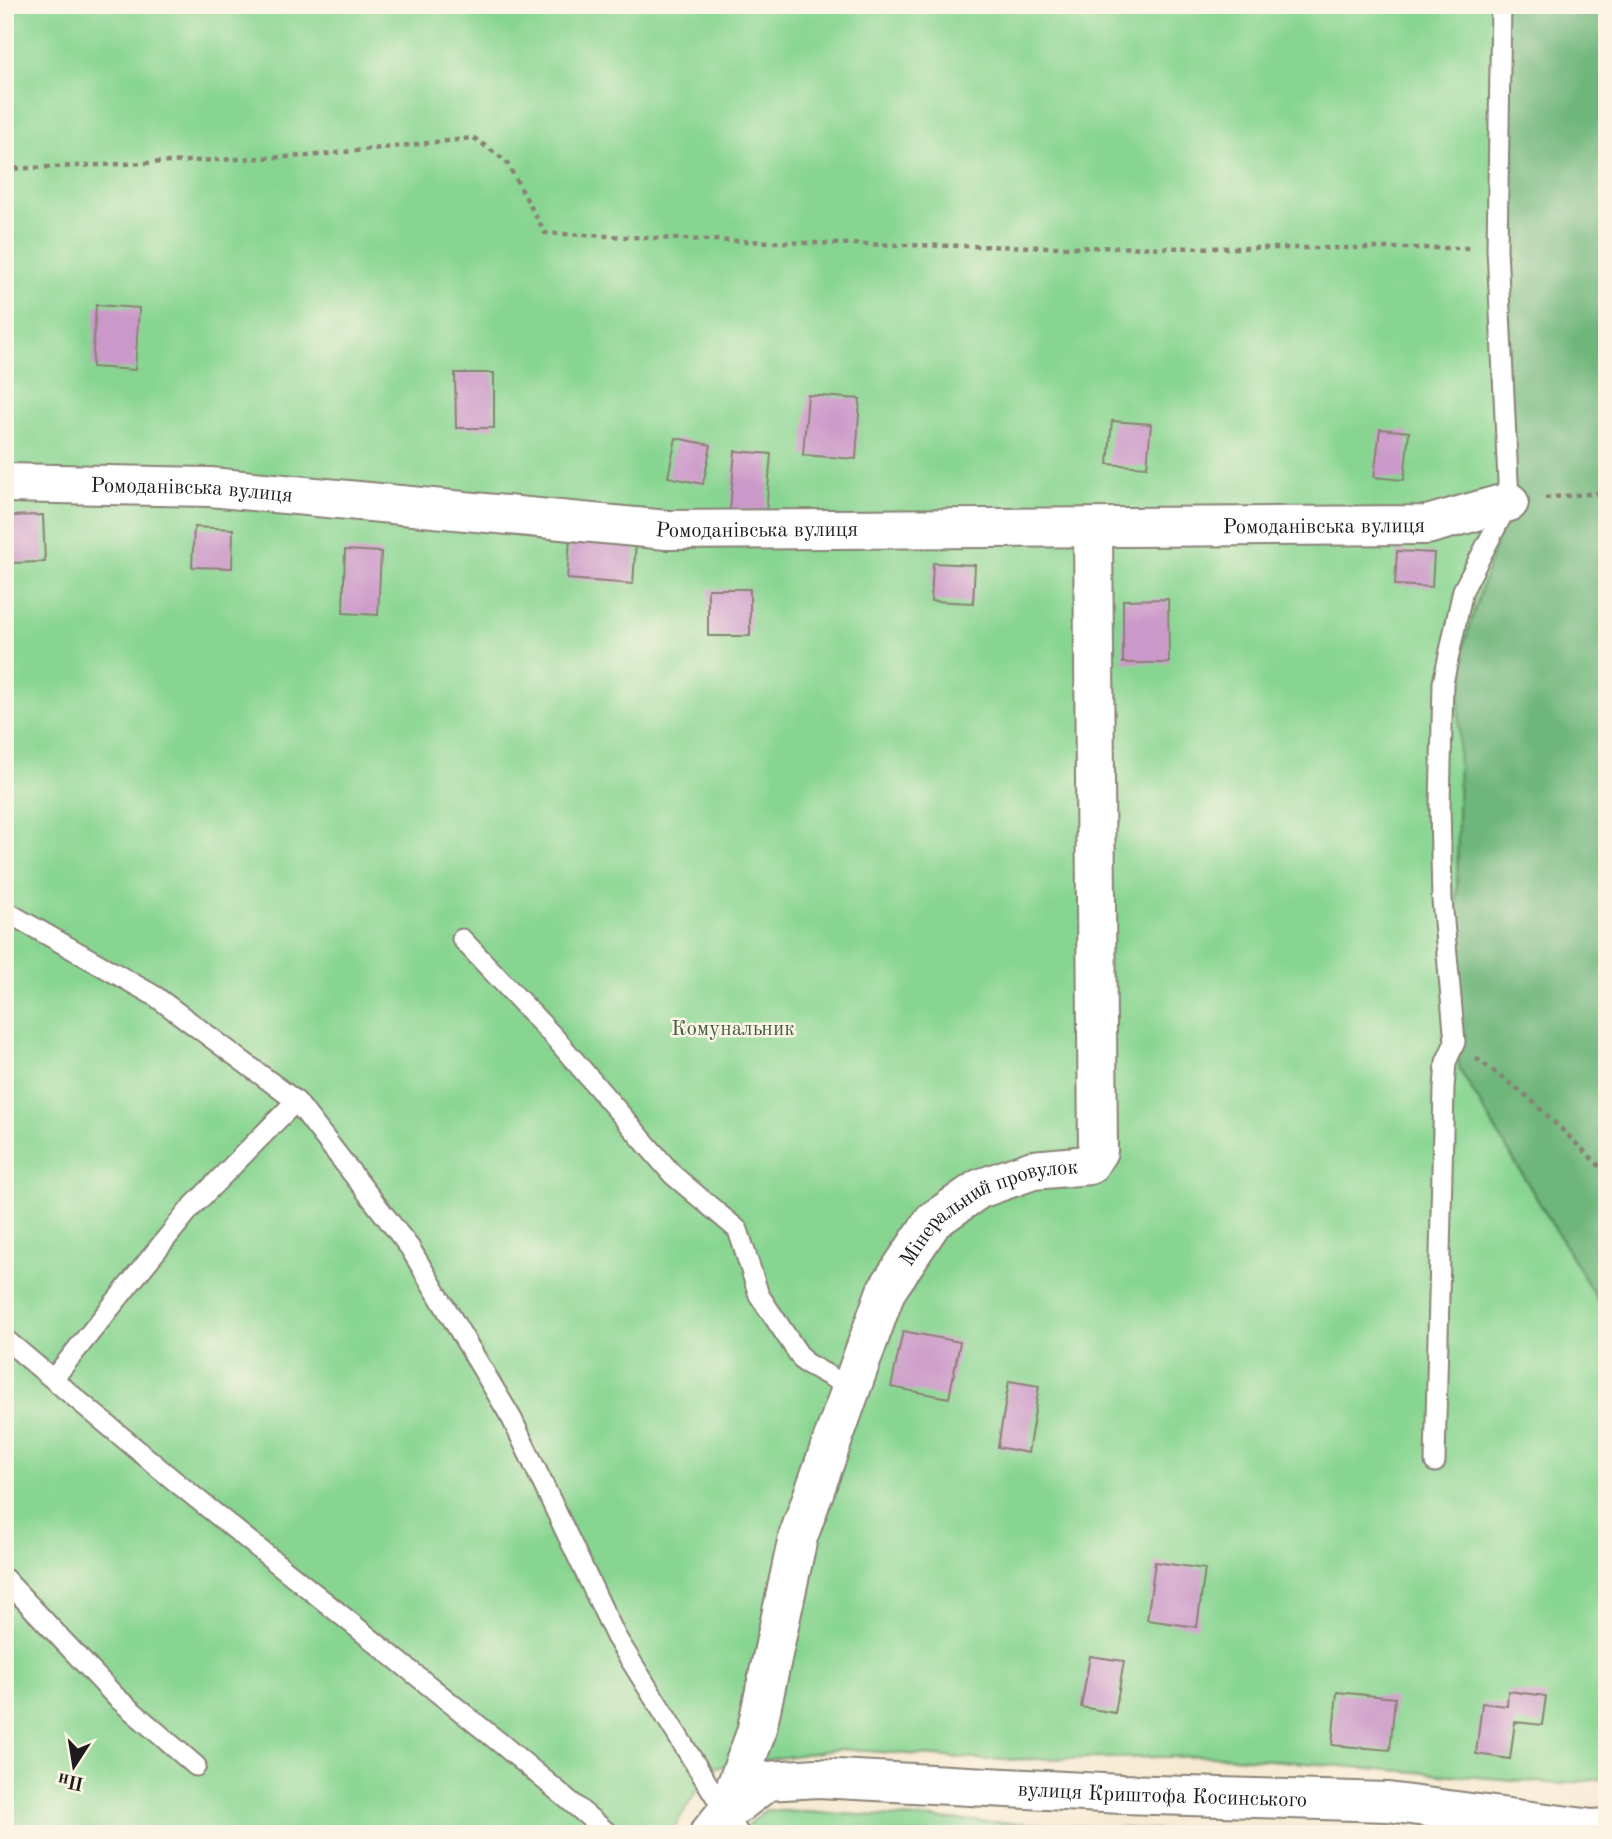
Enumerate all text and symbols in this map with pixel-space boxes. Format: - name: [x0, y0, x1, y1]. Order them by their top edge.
- street label: Ромоданівська вулиця: [90, 476, 294, 507]
- street label: Ромоданівська вулиця: [1223, 516, 1425, 538]
- street label: Ромоданівська вулиця: [655, 520, 858, 542]
- park label: Комунальник: [671, 1019, 795, 1040]
- street label: Мінеральний провулок: [897, 1157, 1079, 1270]
- north arrow: [38, 1730, 108, 1800]
- text: Пн: [56, 1768, 86, 1792]
- street label: вулиця Криштофа Косинського: [1017, 1780, 1307, 1812]

